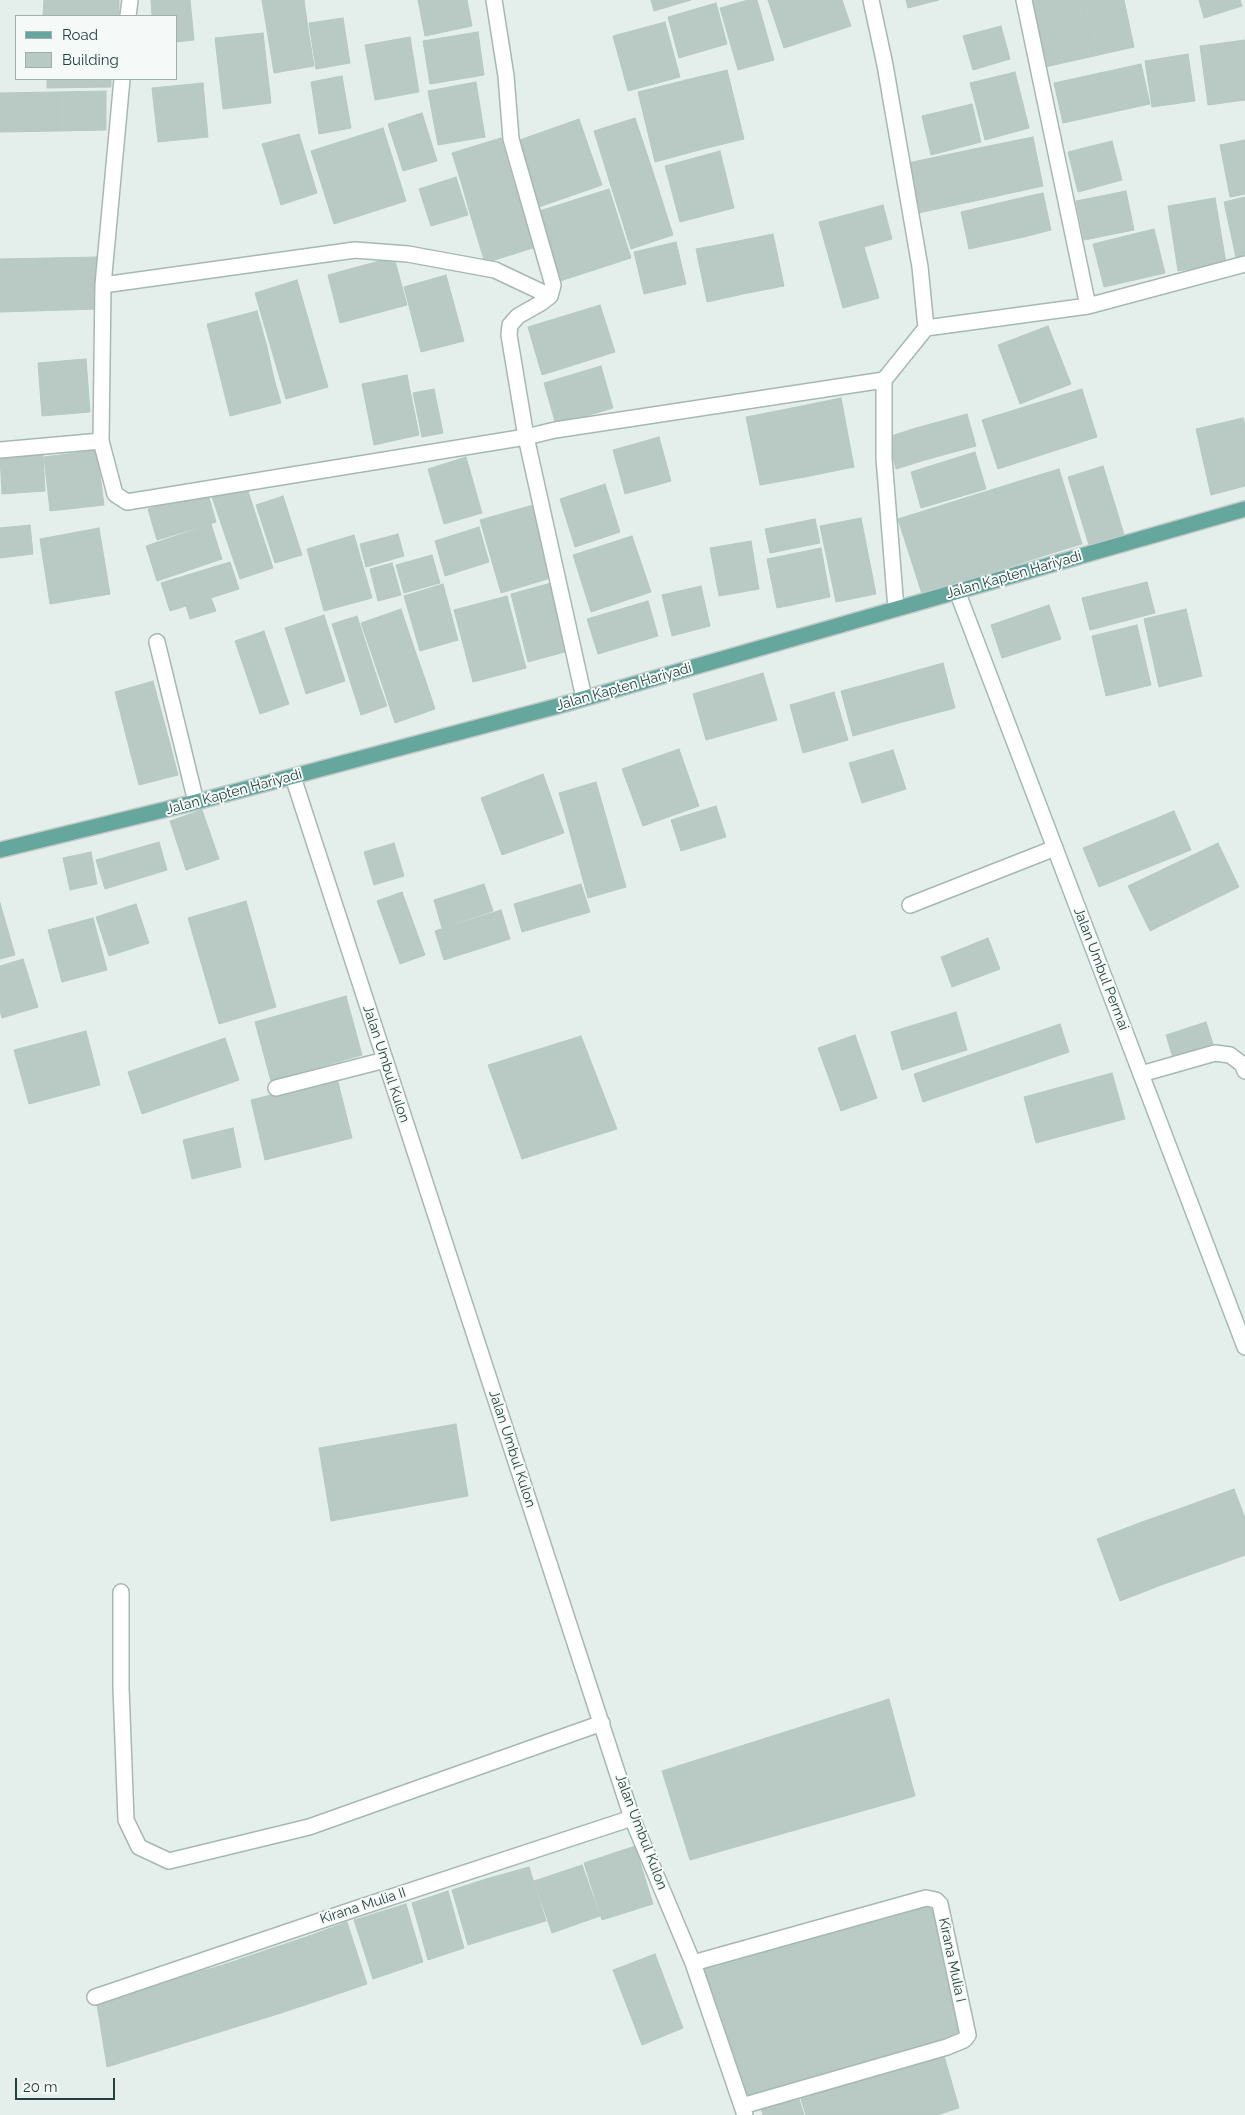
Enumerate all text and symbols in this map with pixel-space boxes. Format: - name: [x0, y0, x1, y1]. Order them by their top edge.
- legend: [15, 15, 178, 80]
- text: Road: [62, 26, 98, 44]
- text: Building: [62, 51, 119, 69]
- street label: Jalan Kapten Hariyadi: [945, 548, 1083, 602]
- street label: Jalan Kapten Hariyadi: [555, 660, 693, 714]
- street label: Jalan Kapten Hariyadi: [164, 766, 304, 818]
- street label: Jalan Umbul Permai: [1070, 905, 1132, 1033]
- street label: Jalan Umbul Kulon: [359, 1003, 413, 1125]
- street label: Jalan Umbul Kulon: [485, 1388, 539, 1510]
- street label: Jalan Umbul Kulon: [611, 1772, 671, 1892]
- street label: Kirana Mulia II: [318, 1884, 408, 1928]
- street label: Kirana Mulia I: [935, 1916, 969, 2004]
- scale bar: [18, 2068, 118, 2100]
- text: 20 m: [23, 2078, 58, 2096]

